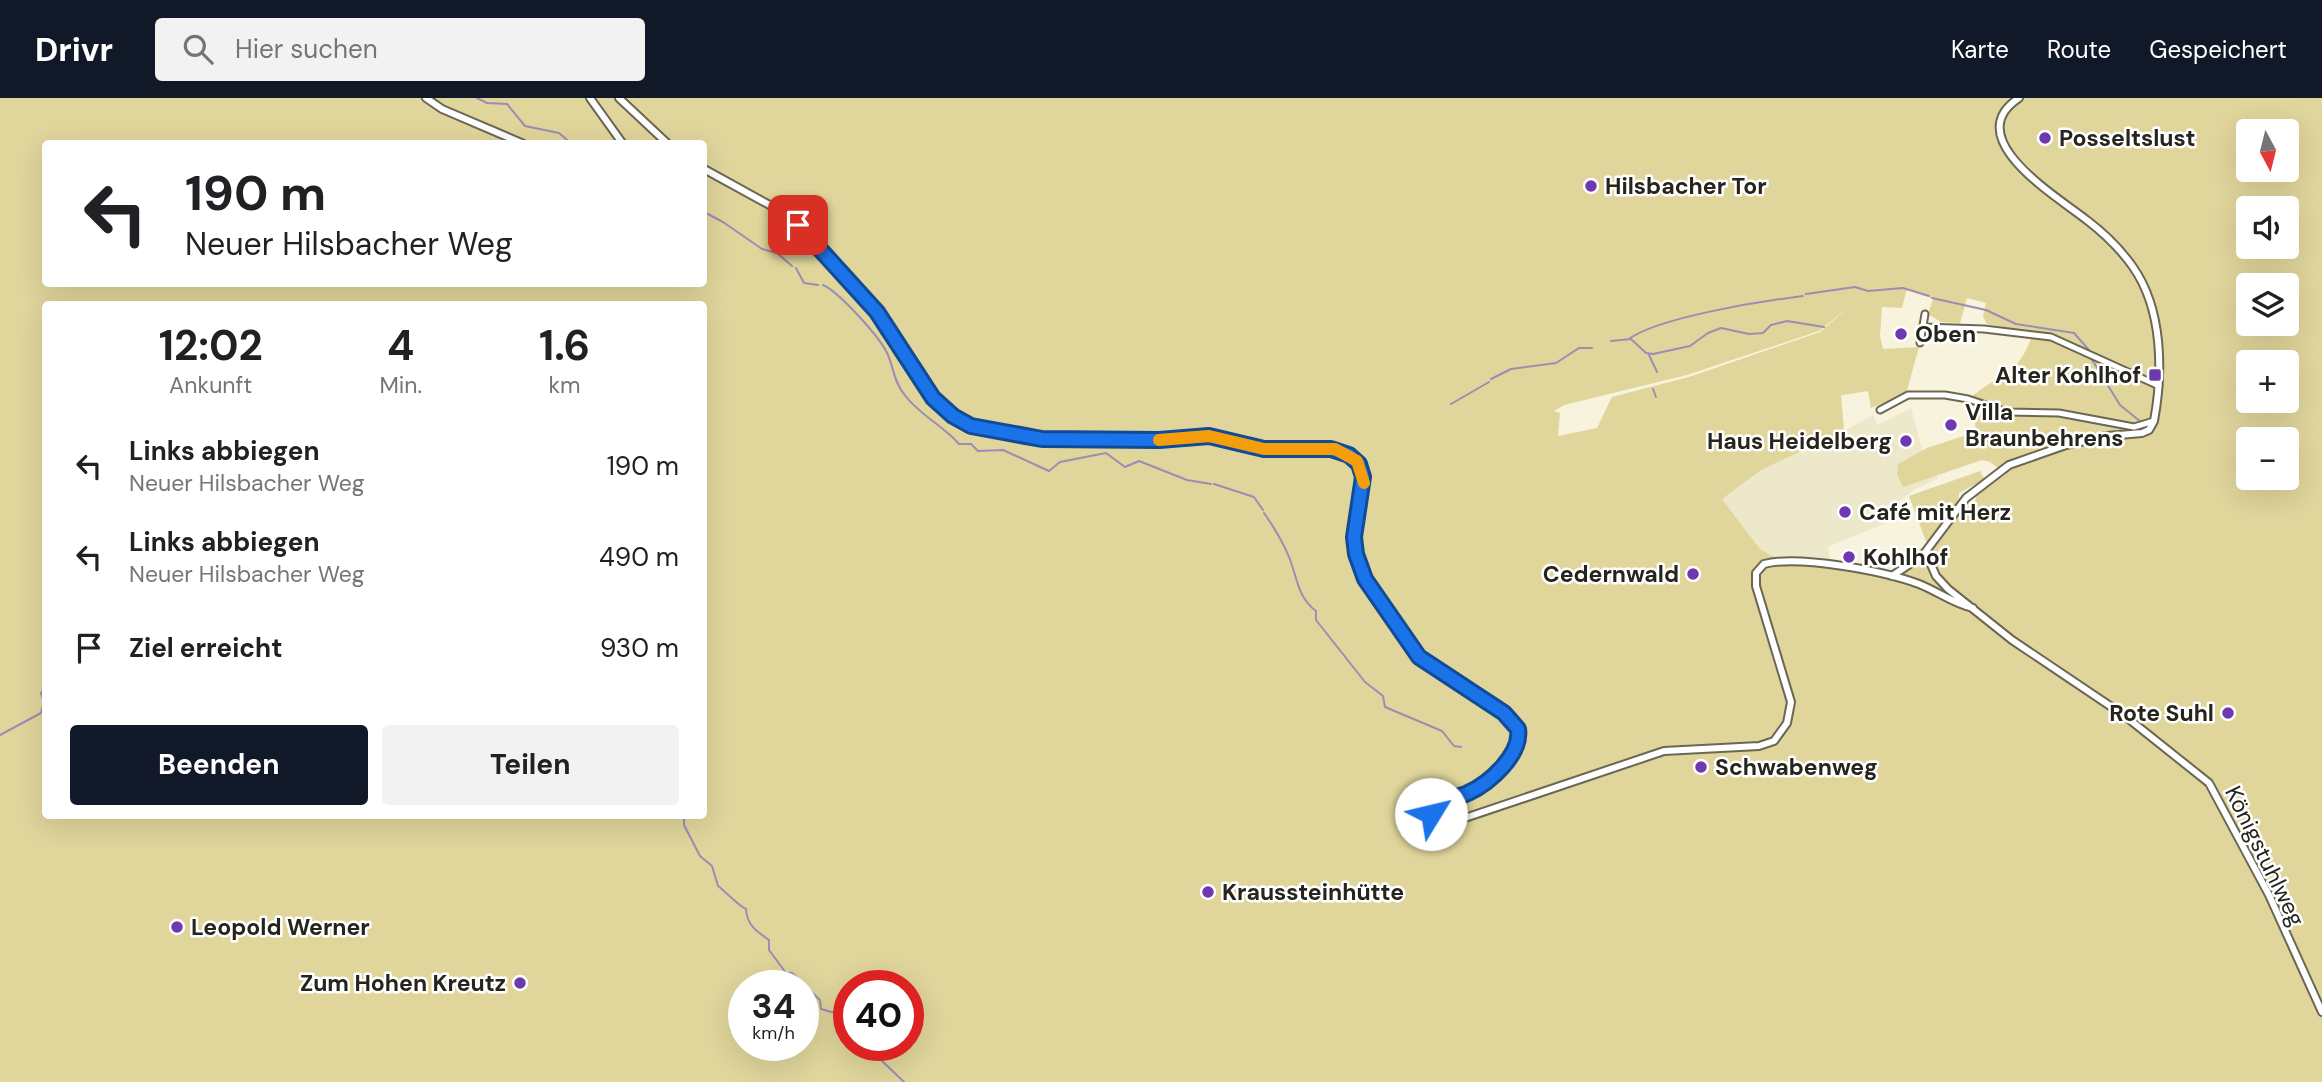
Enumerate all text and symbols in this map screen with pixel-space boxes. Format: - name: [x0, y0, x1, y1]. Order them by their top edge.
- search box: [155, 18, 645, 81]
- text: Drivr: [35, 28, 113, 71]
- icon: search: [179, 30, 217, 68]
- text: Hier suchen: [235, 32, 378, 66]
- text: Karte: [1951, 34, 2009, 65]
- text: Route: [2047, 34, 2111, 65]
- text: Gespeichert: [2149, 34, 2287, 65]
- north arrow: [2236, 119, 2300, 182]
- map controls: [2236, 119, 2299, 490]
- place label: Posseltslust: [2059, 123, 2195, 153]
- marker: Posseltslust: [2037, 130, 2053, 146]
- text: 190 m: [185, 161, 326, 225]
- icon: left: [70, 168, 161, 259]
- place label: Hilsbacher Tor: [1605, 171, 1767, 201]
- marker: Hilsbacher Tor: [1583, 178, 1599, 194]
- pin: [768, 195, 828, 255]
- button: sound: [2236, 196, 2299, 259]
- icon: arrive: [779, 206, 817, 244]
- text: Neuer Hilsbacher Weg: [185, 223, 513, 265]
- button: layers: [2236, 273, 2299, 336]
- text: 12:02: [159, 318, 263, 373]
- text: 4: [387, 318, 414, 373]
- text: 1.6: [539, 318, 590, 373]
- place label: Oben: [1915, 319, 1976, 349]
- marker: Oben: [1893, 326, 1909, 342]
- button: +: [2236, 350, 2299, 413]
- place label: Alter Kohlhof: [1995, 360, 2141, 390]
- marker: Alter Kohlhof: [2147, 367, 2163, 383]
- text: Ankunft: [169, 370, 252, 400]
- text: Min.: [379, 370, 422, 400]
- text: km: [548, 370, 581, 400]
- place label: Villa Braunbehrens: [1965, 397, 2124, 453]
- marker: Villa Braunbehrens: [1943, 417, 1959, 433]
- place label: Haus Heidelberg: [1707, 426, 1892, 456]
- button: −: [2236, 427, 2299, 490]
- marker: Haus Heidelberg: [1898, 433, 1914, 449]
- text: Links abbiegen: [129, 434, 319, 468]
- icon: left: [70, 447, 108, 485]
- text: 190 m: [607, 449, 679, 483]
- text: Neuer Hilsbacher Weg: [129, 468, 365, 498]
- place label: Café mit Herz: [1859, 497, 2011, 527]
- marker: Café mit Herz: [1837, 504, 1853, 520]
- text: Links abbiegen: [129, 525, 319, 559]
- icon: left: [70, 538, 108, 576]
- text: 490 m: [599, 540, 679, 574]
- place label: Kohlhof: [1863, 542, 1948, 572]
- marker: Kohlhof: [1841, 549, 1857, 565]
- text: Neuer Hilsbacher Weg: [129, 559, 365, 589]
- place label: Cedernwald: [1543, 559, 1679, 589]
- marker: Cedernwald: [1685, 566, 1701, 582]
- icon: arrive: [70, 629, 108, 667]
- text: Ziel erreicht: [129, 631, 282, 665]
- text: 930 m: [600, 631, 679, 665]
- place label: Rote Suhl: [2109, 698, 2214, 728]
- marker: Rote Suhl: [2220, 705, 2236, 721]
- button: Beenden: [70, 725, 368, 805]
- button: Teilen: [382, 725, 679, 805]
- place label: Schwabenweg: [1715, 752, 1878, 782]
- marker: Schwabenweg: [1693, 759, 1709, 775]
- position arrow: [1394, 777, 1468, 851]
- street label: Königstuhlweg: [2218, 781, 2312, 931]
- place label: Kraussteinhütte: [1222, 877, 1404, 907]
- marker: Kraussteinhütte: [1200, 884, 1216, 900]
- place label: Leopold Werner: [191, 912, 370, 942]
- marker: Leopold Werner: [169, 919, 185, 935]
- place label: Zum Hohen Kreutz: [300, 968, 506, 998]
- speed limit sign: 40: [833, 970, 924, 1061]
- marker: Zum Hohen Kreutz: [512, 975, 528, 991]
- text: 34: [752, 983, 795, 1029]
- text: km/h: [752, 1021, 795, 1045]

